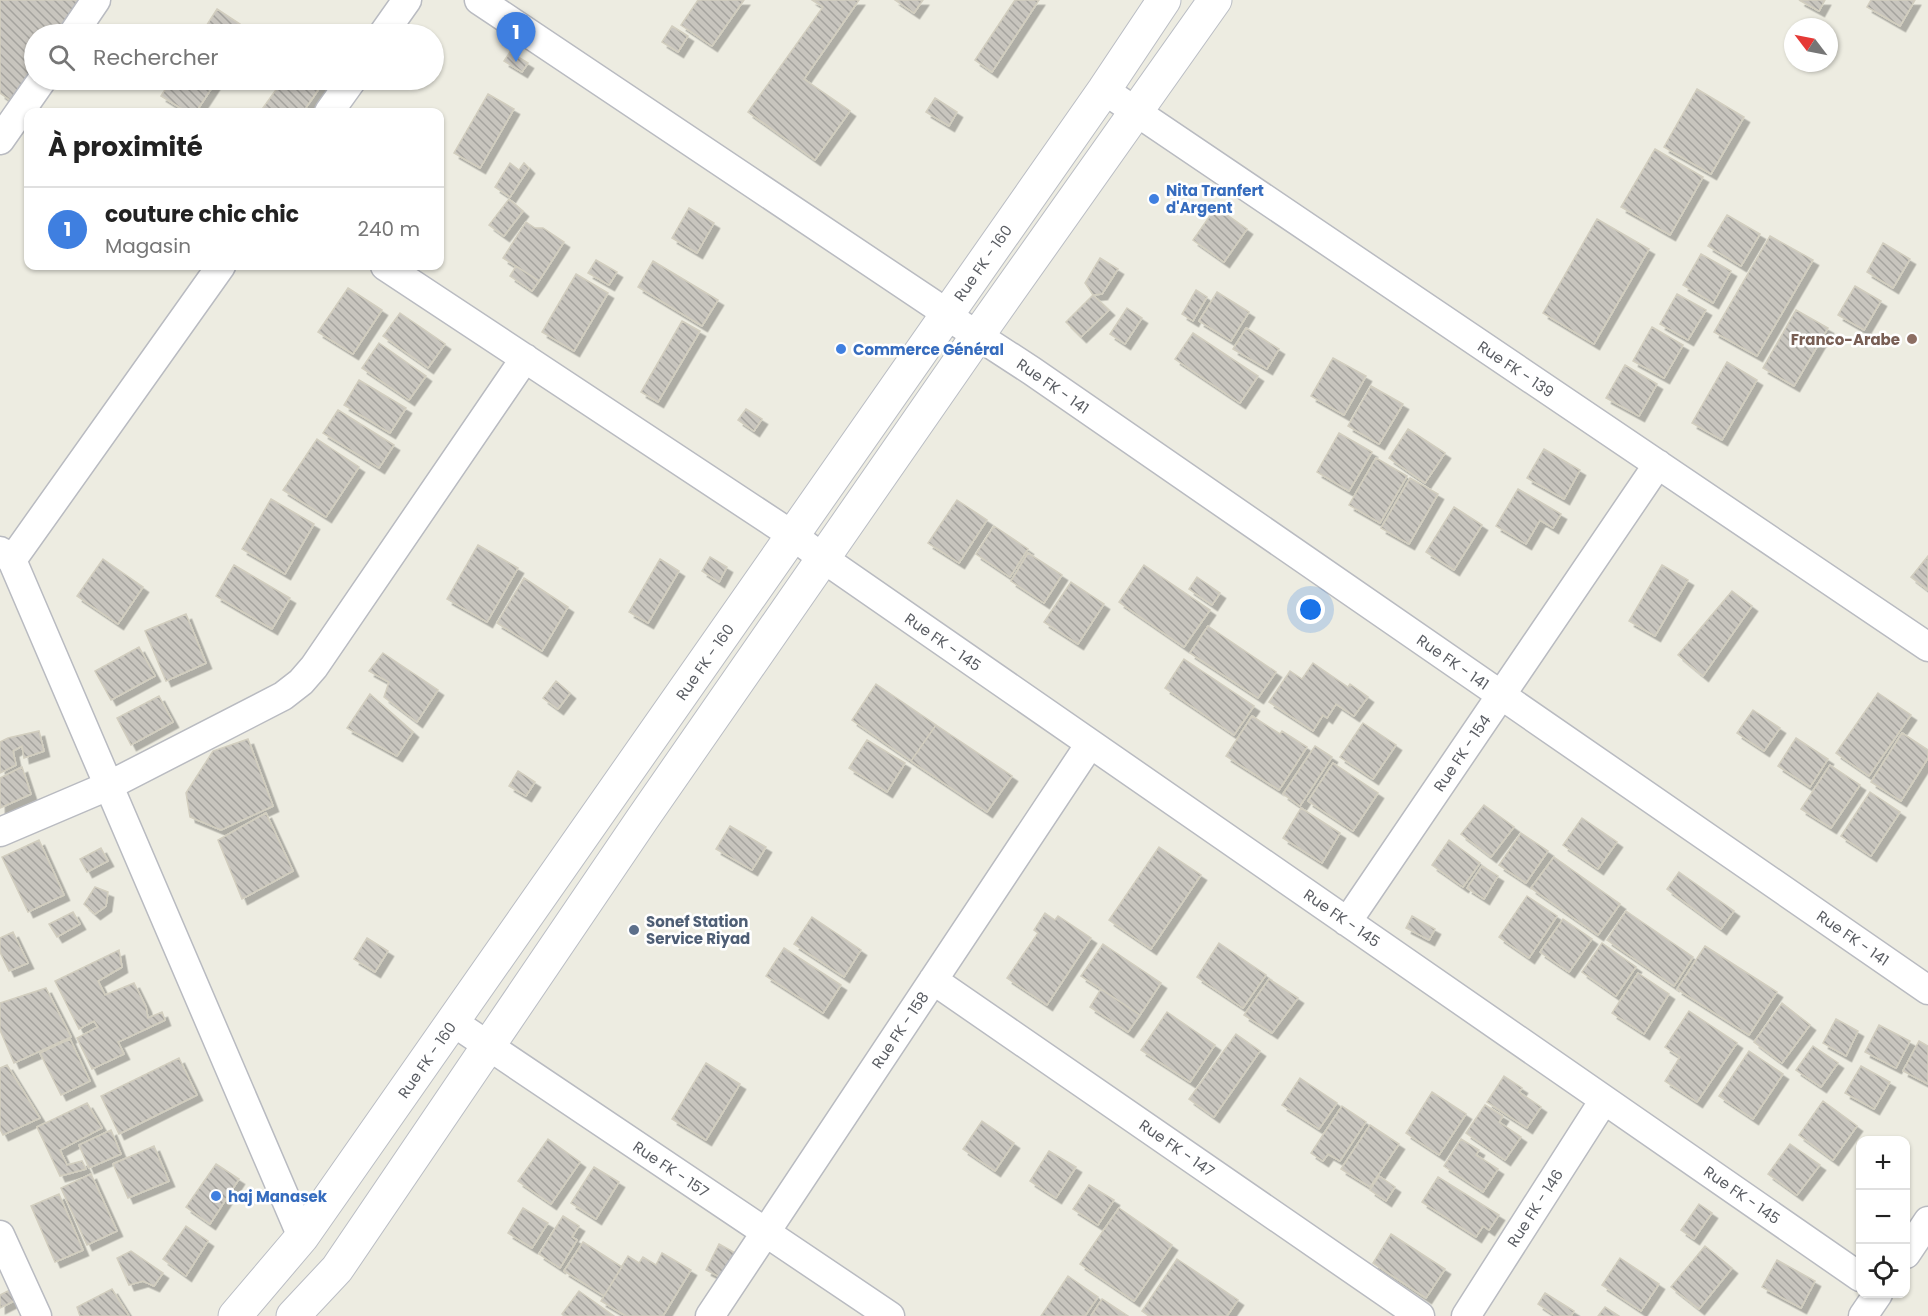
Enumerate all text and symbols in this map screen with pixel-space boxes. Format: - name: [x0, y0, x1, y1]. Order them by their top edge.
- pin: 1: [496, 13, 536, 62]
- north arrow: [1784, 18, 1838, 72]
- search box: [24, 24, 444, 90]
- icon: search: [45, 41, 78, 74]
- text: Rechercher: [93, 42, 219, 73]
- text: À proximité: [48, 129, 203, 165]
- place label: Nita Tranfert d'Argent: [1166, 180, 1264, 218]
- marker: Nita Tranfert d'Argent: [1147, 192, 1161, 206]
- text: couture chic chic: [105, 199, 299, 230]
- text: 1: [64, 215, 71, 243]
- text: 240 m: [357, 215, 420, 243]
- street label: Rue FK - 160: [949, 221, 1017, 305]
- text: Magasin: [105, 232, 191, 260]
- place label: Franco-Arabe: [1791, 329, 1900, 350]
- marker: Franco-Arabe: [1905, 332, 1919, 346]
- street label: Rue FK - 139: [1474, 336, 1558, 402]
- place label: Commerce Général: [853, 339, 1004, 360]
- marker: Commerce Général: [834, 342, 848, 356]
- street label: Rue FK - 141: [1013, 353, 1093, 419]
- your location: [1296, 595, 1325, 624]
- street label: Rue FK - 145: [901, 608, 985, 676]
- street label: Rue FK - 160: [671, 620, 739, 704]
- street label: Rue FK - 141: [1413, 629, 1493, 695]
- street label: Rue FK - 154: [1429, 710, 1495, 796]
- street label: Rue FK - 145: [1300, 884, 1384, 952]
- street label: Rue FK - 141: [1813, 905, 1893, 971]
- place label: Sonef Station Service Riyad: [646, 911, 750, 949]
- marker: Sonef Station Service Riyad: [627, 923, 641, 937]
- street label: Rue FK - 158: [867, 987, 933, 1073]
- street label: Rue FK - 160: [393, 1018, 461, 1102]
- street label: Rue FK - 147: [1135, 1114, 1219, 1182]
- street label: Rue FK - 157: [629, 1136, 713, 1202]
- map controls: [1856, 1136, 1910, 1298]
- button: +: [1856, 1136, 1910, 1190]
- street label: Rue FK - 145: [1700, 1161, 1784, 1229]
- street label: Rue FK - 146: [1502, 1165, 1568, 1251]
- place label: haj Manasek: [228, 1186, 328, 1207]
- marker: haj Manasek: [209, 1189, 223, 1203]
- button: −: [1856, 1190, 1910, 1244]
- button: locate: [1856, 1244, 1910, 1298]

